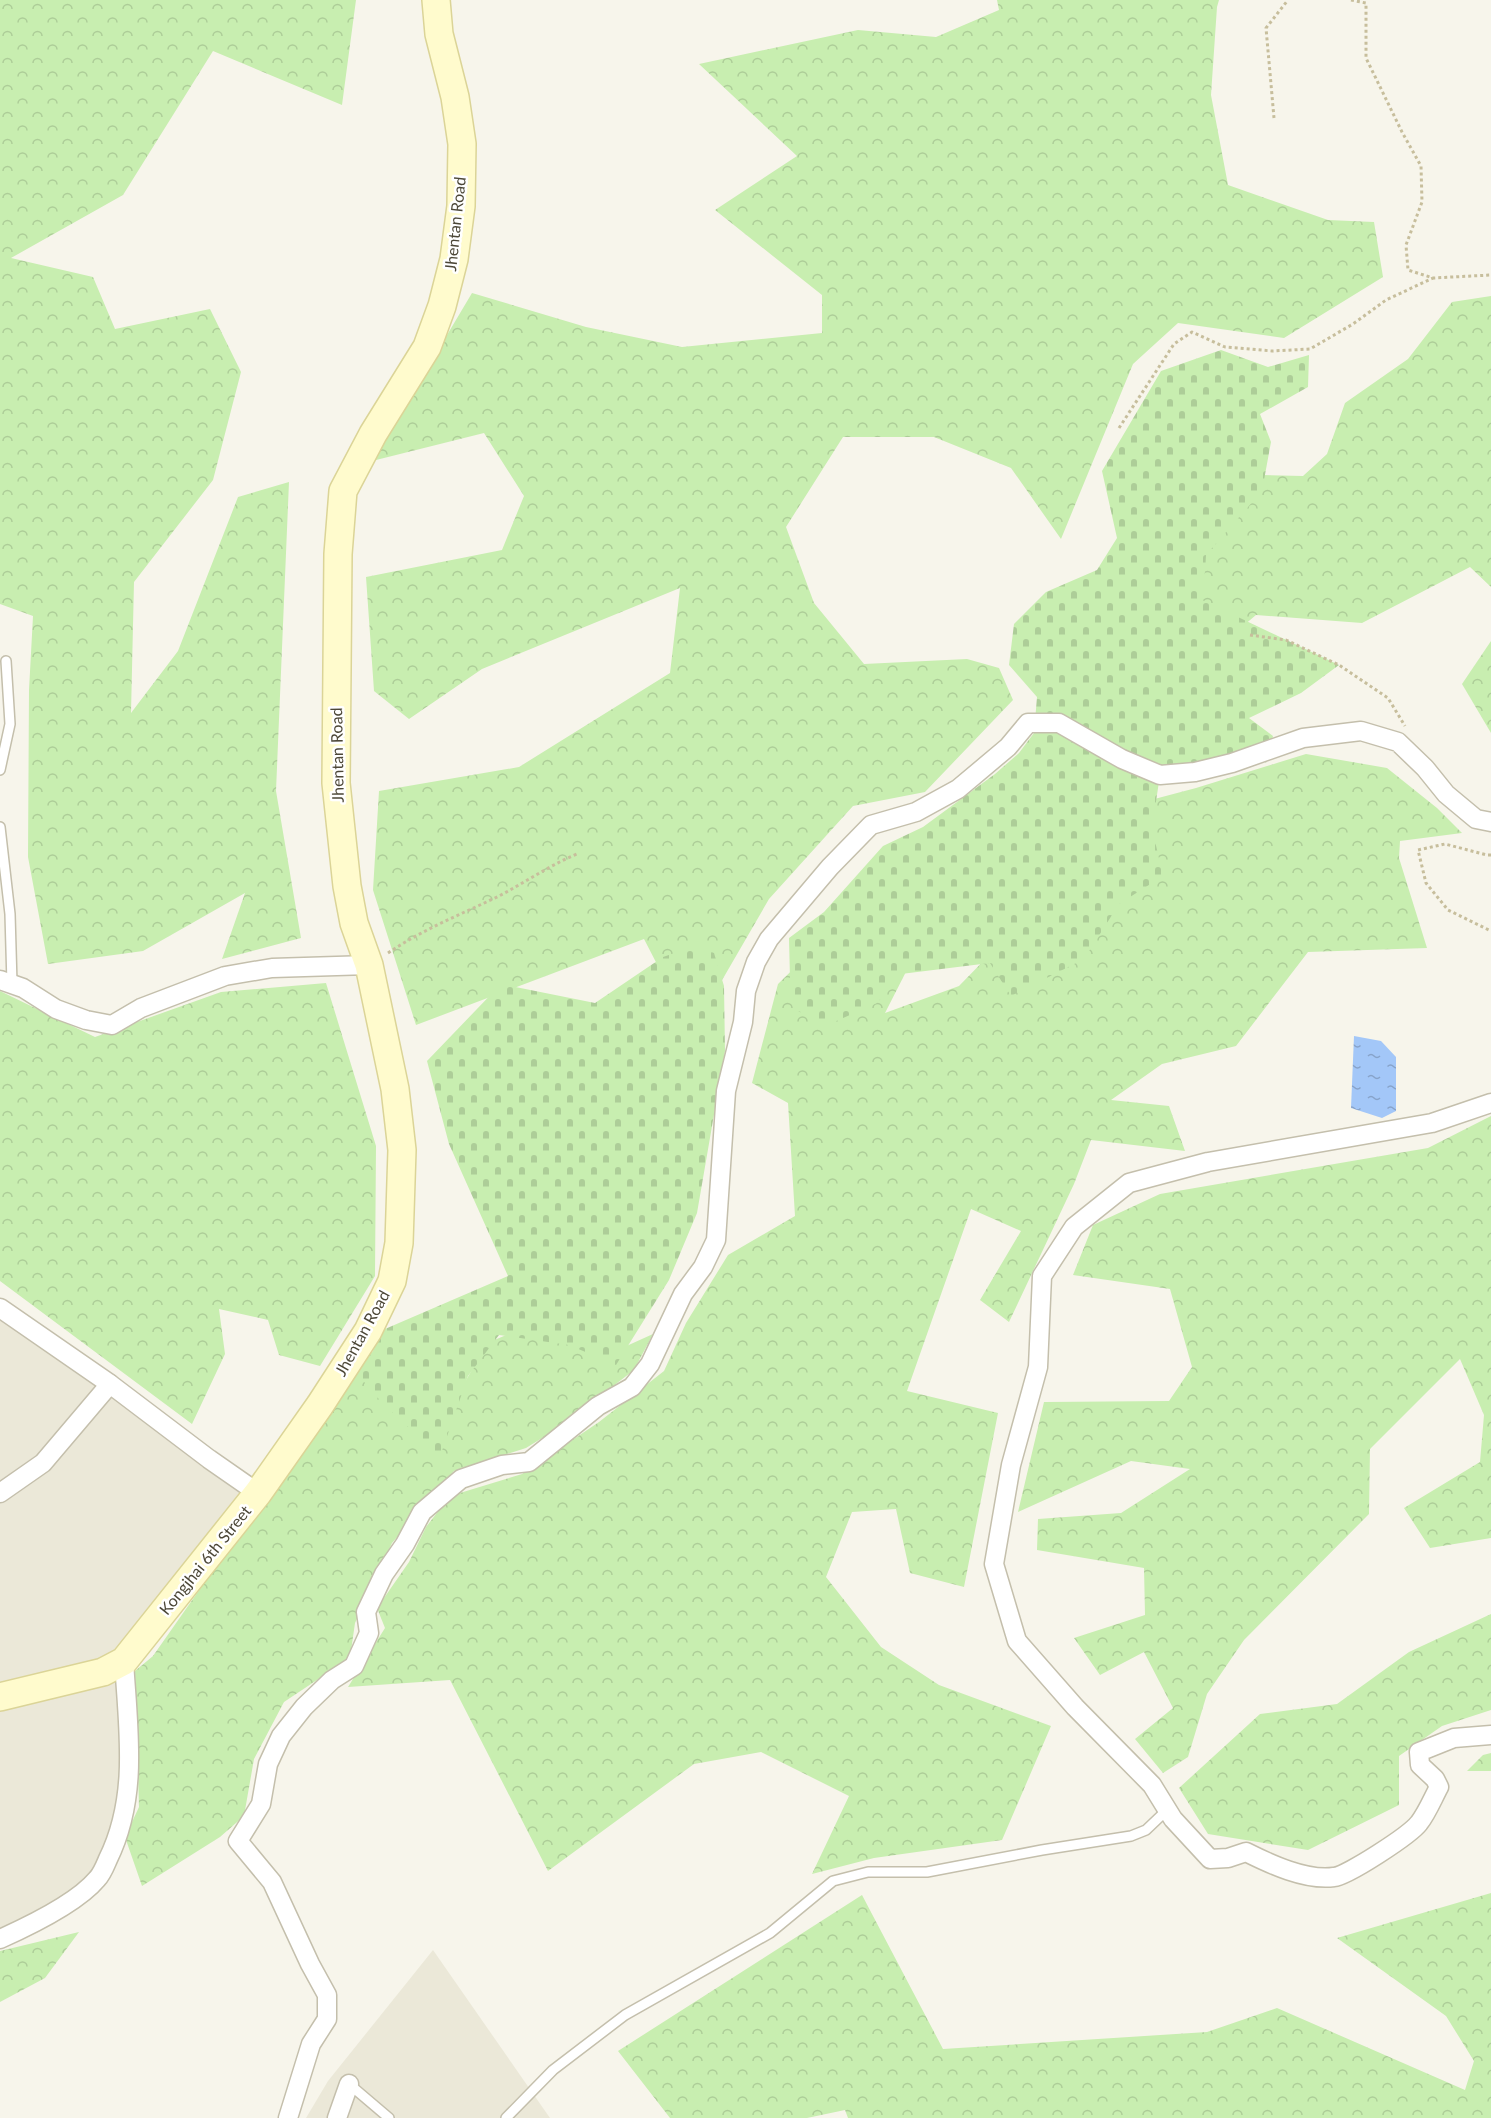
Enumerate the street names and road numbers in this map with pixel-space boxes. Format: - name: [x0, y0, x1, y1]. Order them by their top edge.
- street label: Jhentan Road: [440, 176, 469, 272]
- street label: Jhentan Road: [326, 707, 347, 803]
- street label: Jhentan Road: [330, 1287, 393, 1379]
- street label: Kongjhai 6th Street: [155, 1501, 255, 1618]

